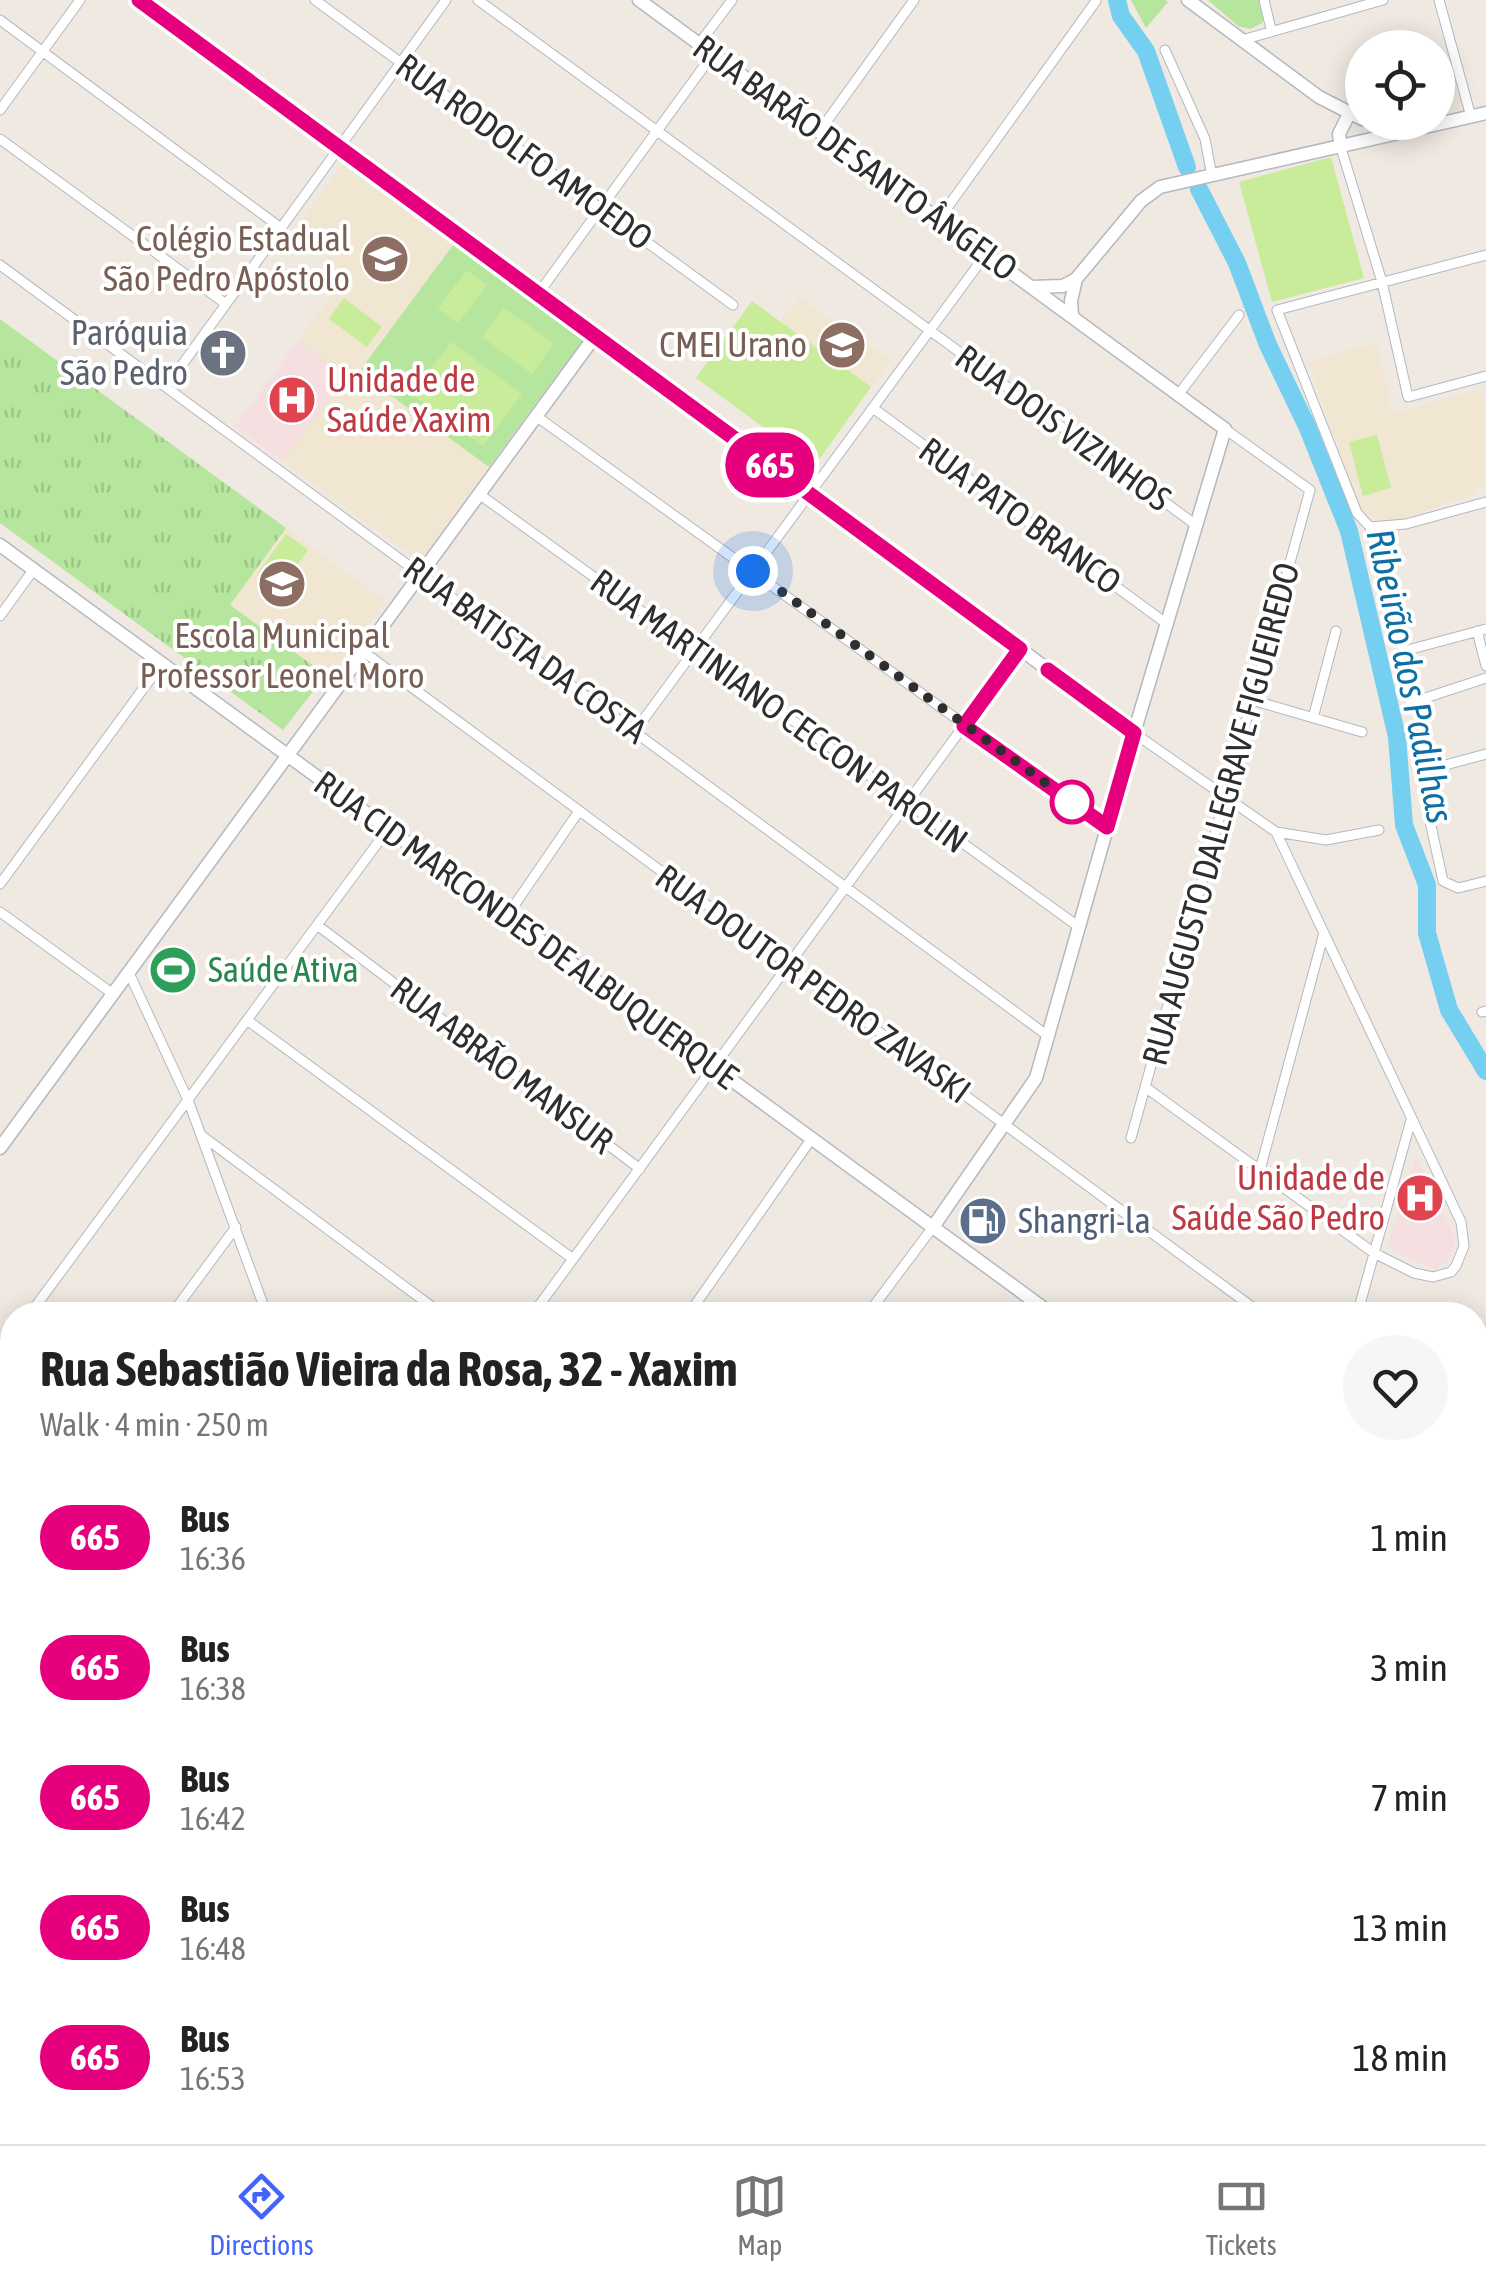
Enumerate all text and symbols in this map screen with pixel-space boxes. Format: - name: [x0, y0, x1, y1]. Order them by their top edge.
- street label: RUA BARÃO DE SANTO ÂNGELO: [686, 26, 1025, 288]
- map controls: [1345, 30, 1455, 140]
- button: locate: [1345, 30, 1455, 140]
- street label: RUA RODOLFO AMOEDO: [389, 45, 660, 257]
- place label: Colégio Estadual São Pedro Apóstolo: [103, 218, 350, 298]
- school or university icon: Colégio Estadual São Pedro Apóstolo: [359, 233, 411, 285]
- place label: Paróquia São Pedro: [60, 312, 188, 392]
- school or university icon: CMEI Urano: [816, 319, 868, 371]
- place label: CMEI Urano: [659, 324, 807, 364]
- church icon: Paróquia São Pedro: [197, 327, 249, 379]
- street label: RUA DOIS VIZINHOS: [949, 336, 1179, 518]
- place label: Unidade de Saúde Xaxim: [327, 359, 492, 439]
- hospital icon: Unidade de Saúde Xaxim: [266, 374, 318, 426]
- street label: RUA PATO BRANCO: [912, 429, 1129, 602]
- line badge: 665: [712, 432, 828, 498]
- text: 665: [745, 445, 795, 485]
- water label: Ribeirão dos Padilhas: [1358, 525, 1463, 827]
- your location: [728, 546, 778, 596]
- street label: RUA BATISTA DA COSTA: [396, 548, 655, 751]
- school or university icon: Escola Municipal Professor Leonel Moro: [256, 558, 308, 610]
- street label: RUA AUGUSTO DALLEGRAVE FIGUEIREDO: [1134, 558, 1306, 1069]
- street label: RUA MARTINIANO CECCON PAROLIN: [584, 560, 976, 860]
- place label: Escola Municipal Professor Leonel Moro: [139, 615, 425, 695]
- street label: RUA CID MARCONDES DE ALBUQUERQUE: [307, 762, 746, 1096]
- unlabelled marker: [1051, 781, 1093, 823]
- street label: RUA DOUTOR PEDRO ZAVASKI: [649, 856, 979, 1111]
- sports icon: Saúde Ativa: [147, 944, 199, 996]
- place label: Saúde Ativa: [208, 949, 359, 989]
- street label: RUA ABRÃO MANSUR: [384, 968, 622, 1161]
- place label: Unidade de Saúde São Pedro: [1172, 1157, 1385, 1237]
- hospital icon: Unidade de Saúde São Pedro: [1394, 1172, 1446, 1224]
- fuel station icon: Shangri-la: [957, 1195, 1009, 1247]
- place label: Shangri-la: [1018, 1200, 1151, 1240]
- button: heart: [1343, 1335, 1448, 1440]
- text: Rua Sebastião Vieira da Rosa, 32 - Xaxim: [40, 1341, 738, 1396]
- text: Walk · 4 min · 250 m: [40, 1406, 269, 1443]
- text: Bus: [180, 1497, 230, 1540]
- text: 1 min: [1370, 1516, 1448, 1559]
- text: 665: [70, 1517, 120, 1557]
- text: 16:36: [180, 1540, 246, 1577]
- text: Bus: [180, 1627, 230, 1670]
- text: 3 min: [1370, 1646, 1448, 1689]
- text: 665: [70, 1647, 120, 1687]
- text: 16:38: [180, 1670, 246, 1707]
- text: Bus: [180, 1757, 230, 1800]
- text: 7 min: [1370, 1776, 1448, 1819]
- text: 665: [70, 1777, 120, 1817]
- text: 16:42: [180, 1800, 246, 1837]
- text: Bus: [180, 1887, 230, 1930]
- text: 13 min: [1353, 1906, 1448, 1949]
- text: 665: [70, 1907, 120, 1947]
- text: 16:48: [180, 1930, 246, 1967]
- text: Bus: [180, 2017, 230, 2060]
- text: 18 min: [1353, 2036, 1448, 2079]
- text: 665: [70, 2037, 120, 2077]
- text: 16:53: [180, 2060, 246, 2097]
- tab: Directions: [209, 2169, 314, 2261]
- tab: Map: [732, 2169, 787, 2261]
- tab: Tickets: [1206, 2169, 1277, 2261]

